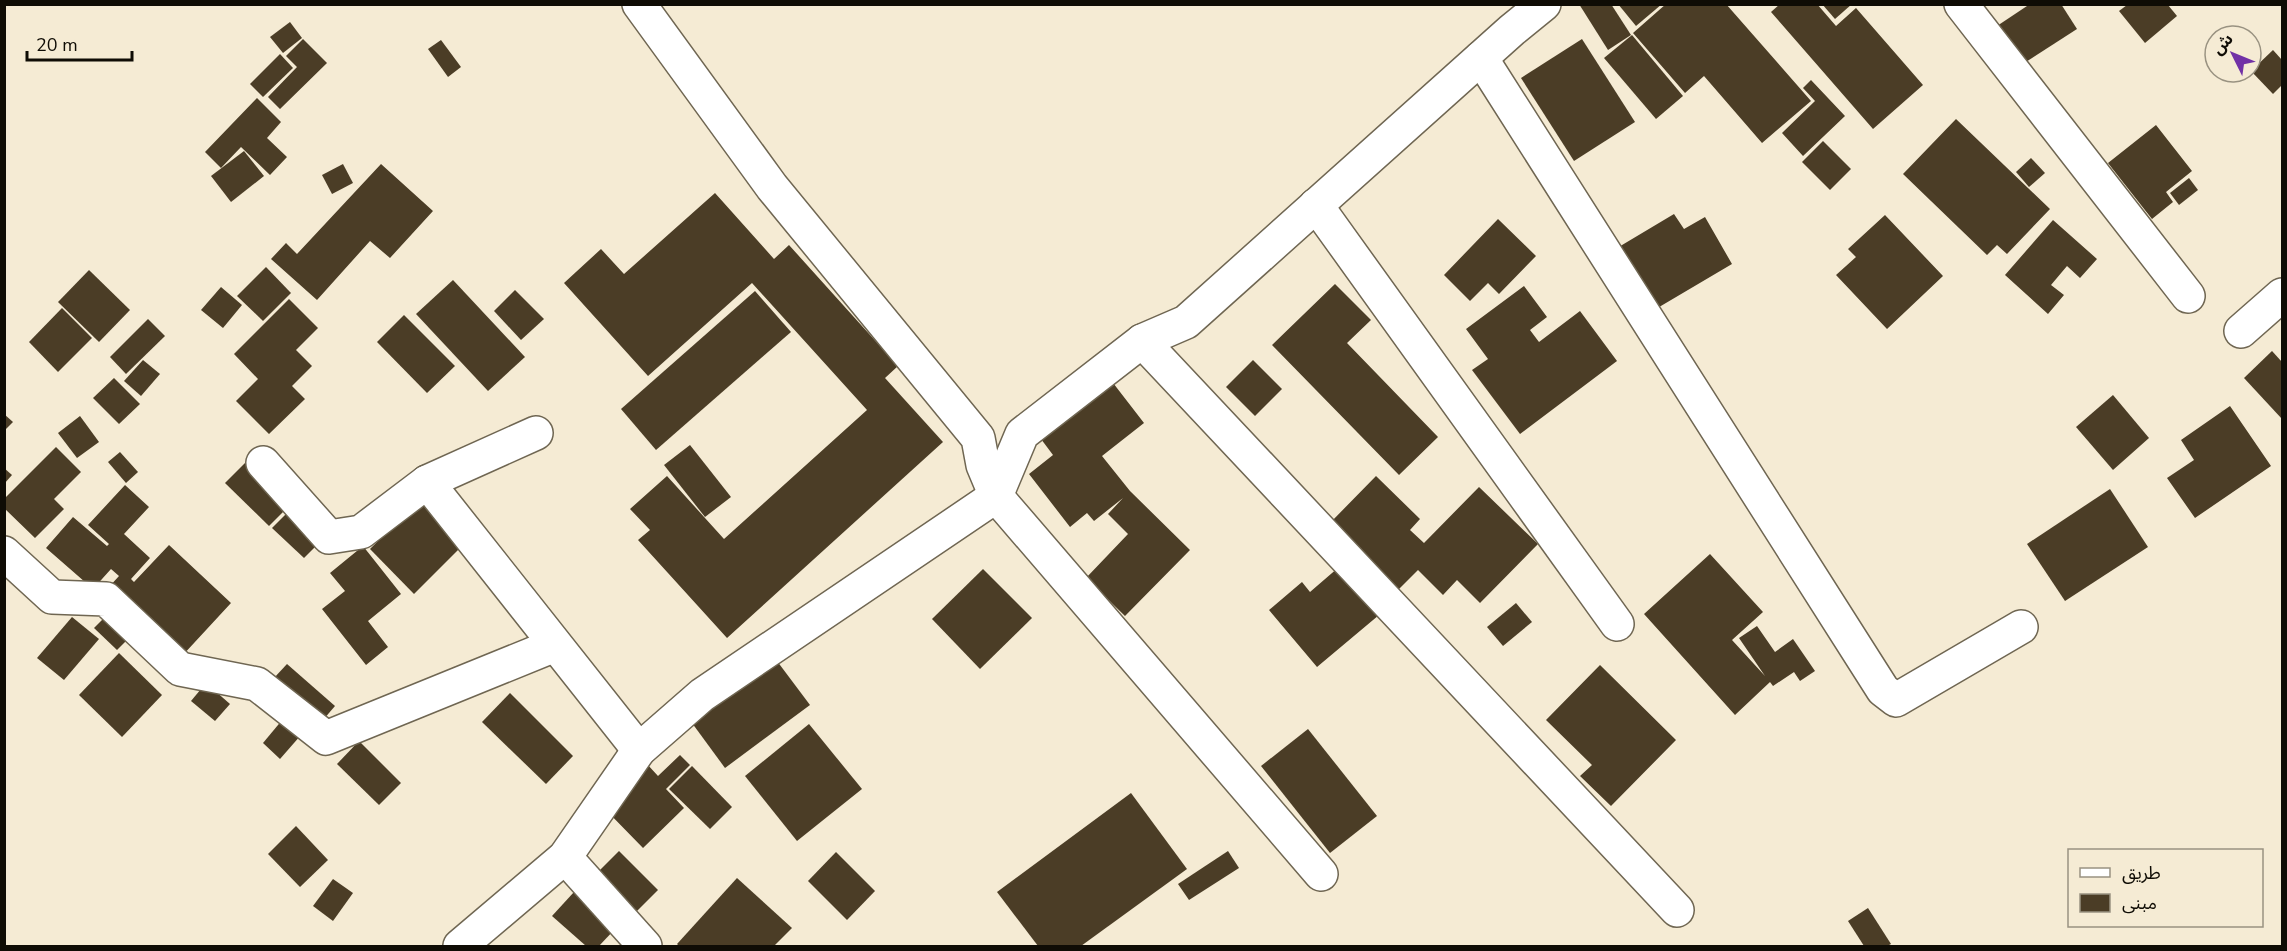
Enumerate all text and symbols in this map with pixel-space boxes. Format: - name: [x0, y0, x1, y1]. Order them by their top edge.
- scale bar: [27, 24, 132, 62]
- north arrow: [2203, 24, 2263, 84]
- text: ش: [2207, 29, 2238, 60]
- text: 20 m: [36, 33, 78, 57]
- legend: [2068, 849, 2263, 927]
- text: طريق: [2122, 861, 2161, 885]
- text: مبنى: [2122, 891, 2157, 915]

